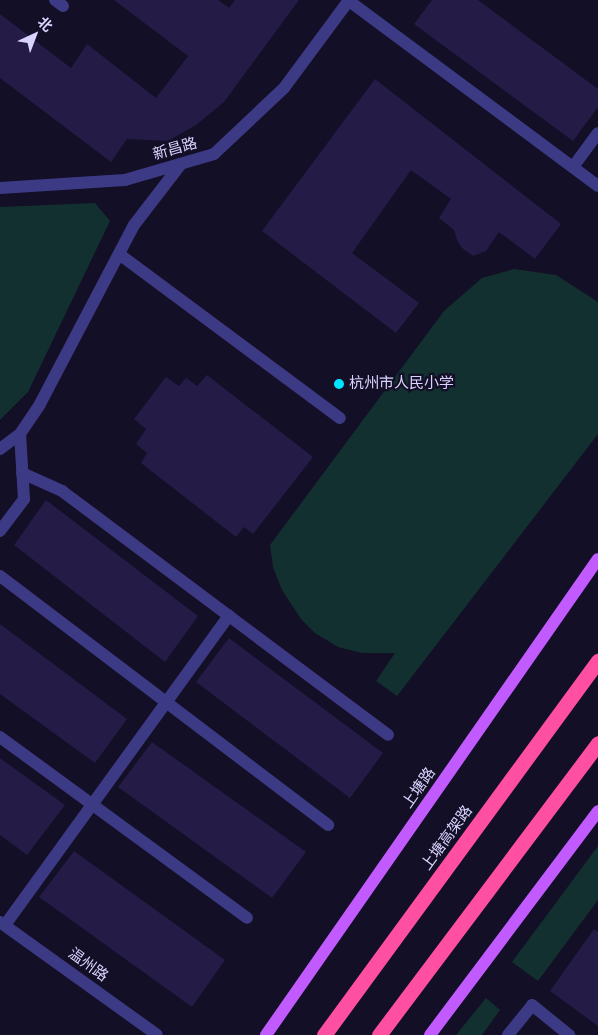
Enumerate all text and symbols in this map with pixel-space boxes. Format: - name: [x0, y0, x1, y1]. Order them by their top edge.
- north arrow: [10, 10, 60, 60]
- text: 北: [35, 13, 56, 35]
- street label: 新昌路: [151, 134, 199, 164]
- place label: 杭州市人民小学: [349, 375, 454, 393]
- marker: 杭州市人民小学: [333, 378, 345, 390]
- street label: 上塘路: [399, 764, 439, 812]
- street label: 上塘高架路: [418, 802, 476, 874]
- street label: 温州路: [65, 944, 111, 986]

